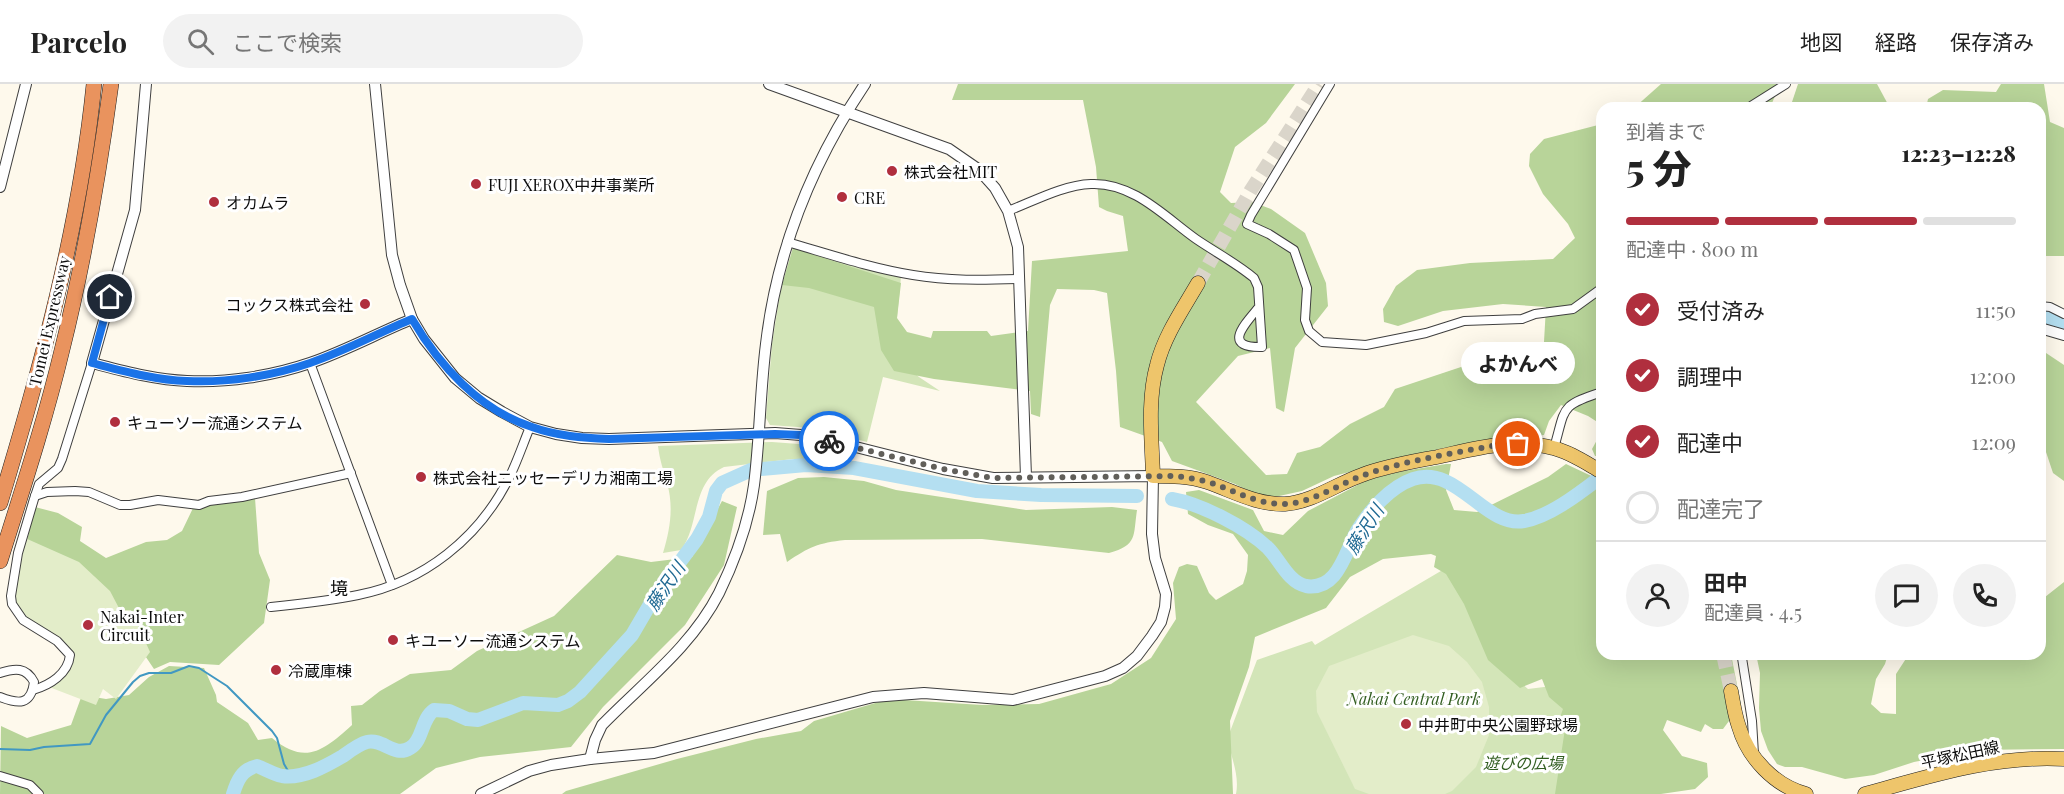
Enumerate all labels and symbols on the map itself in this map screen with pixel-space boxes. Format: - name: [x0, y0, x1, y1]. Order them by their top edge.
- place label: 株式会社MIT: [904, 161, 997, 182]
- marker: 株式会社MIT: [885, 164, 899, 178]
- place label: FUJI XEROX中井事業所: [488, 174, 654, 195]
- marker: FUJI XEROX中井事業所: [469, 177, 483, 191]
- place label: CRE: [854, 187, 885, 208]
- marker: CRE: [835, 190, 849, 204]
- place label: オカムラ: [226, 192, 289, 213]
- marker: オカムラ: [207, 195, 221, 209]
- street label: Tomei Expressway: [24, 253, 74, 389]
- pin: [84, 271, 135, 322]
- place label: コックス株式会社: [225, 294, 353, 315]
- marker: コックス株式会社: [358, 297, 372, 311]
- callout: よかんべ: [1461, 342, 1575, 384]
- courier: [799, 411, 859, 471]
- place label: キューソー流通システム: [127, 412, 303, 433]
- marker: キューソー流通システム: [108, 415, 122, 429]
- pin: [1492, 418, 1543, 469]
- place label: 株式会社ニッセーデリカ湘南工場: [433, 467, 673, 488]
- marker: 株式会社ニッセーデリカ湘南工場: [414, 470, 428, 484]
- water label: 藤沢川: [1339, 498, 1390, 558]
- water label: 藤沢川: [640, 555, 691, 615]
- district label: 境: [330, 576, 348, 600]
- place label: Nakai-Inter Circuit: [100, 606, 184, 645]
- marker: Nakai-Inter Circuit: [81, 618, 95, 632]
- place label: キユーソー流通システム: [405, 630, 581, 651]
- marker: キユーソー流通システム: [386, 633, 400, 647]
- place label: 冷蔵庫棟: [288, 660, 352, 681]
- marker: 冷蔵庫棟: [269, 663, 283, 677]
- park label: Nakai Central Park: [1346, 688, 1480, 709]
- place label: 中井町中央公園野球場: [1418, 714, 1578, 735]
- marker: 中井町中央公園野球場: [1399, 717, 1413, 731]
- street label: 平塚松田線: [1919, 735, 2001, 773]
- park label: 遊びの広場: [1483, 752, 1565, 773]

